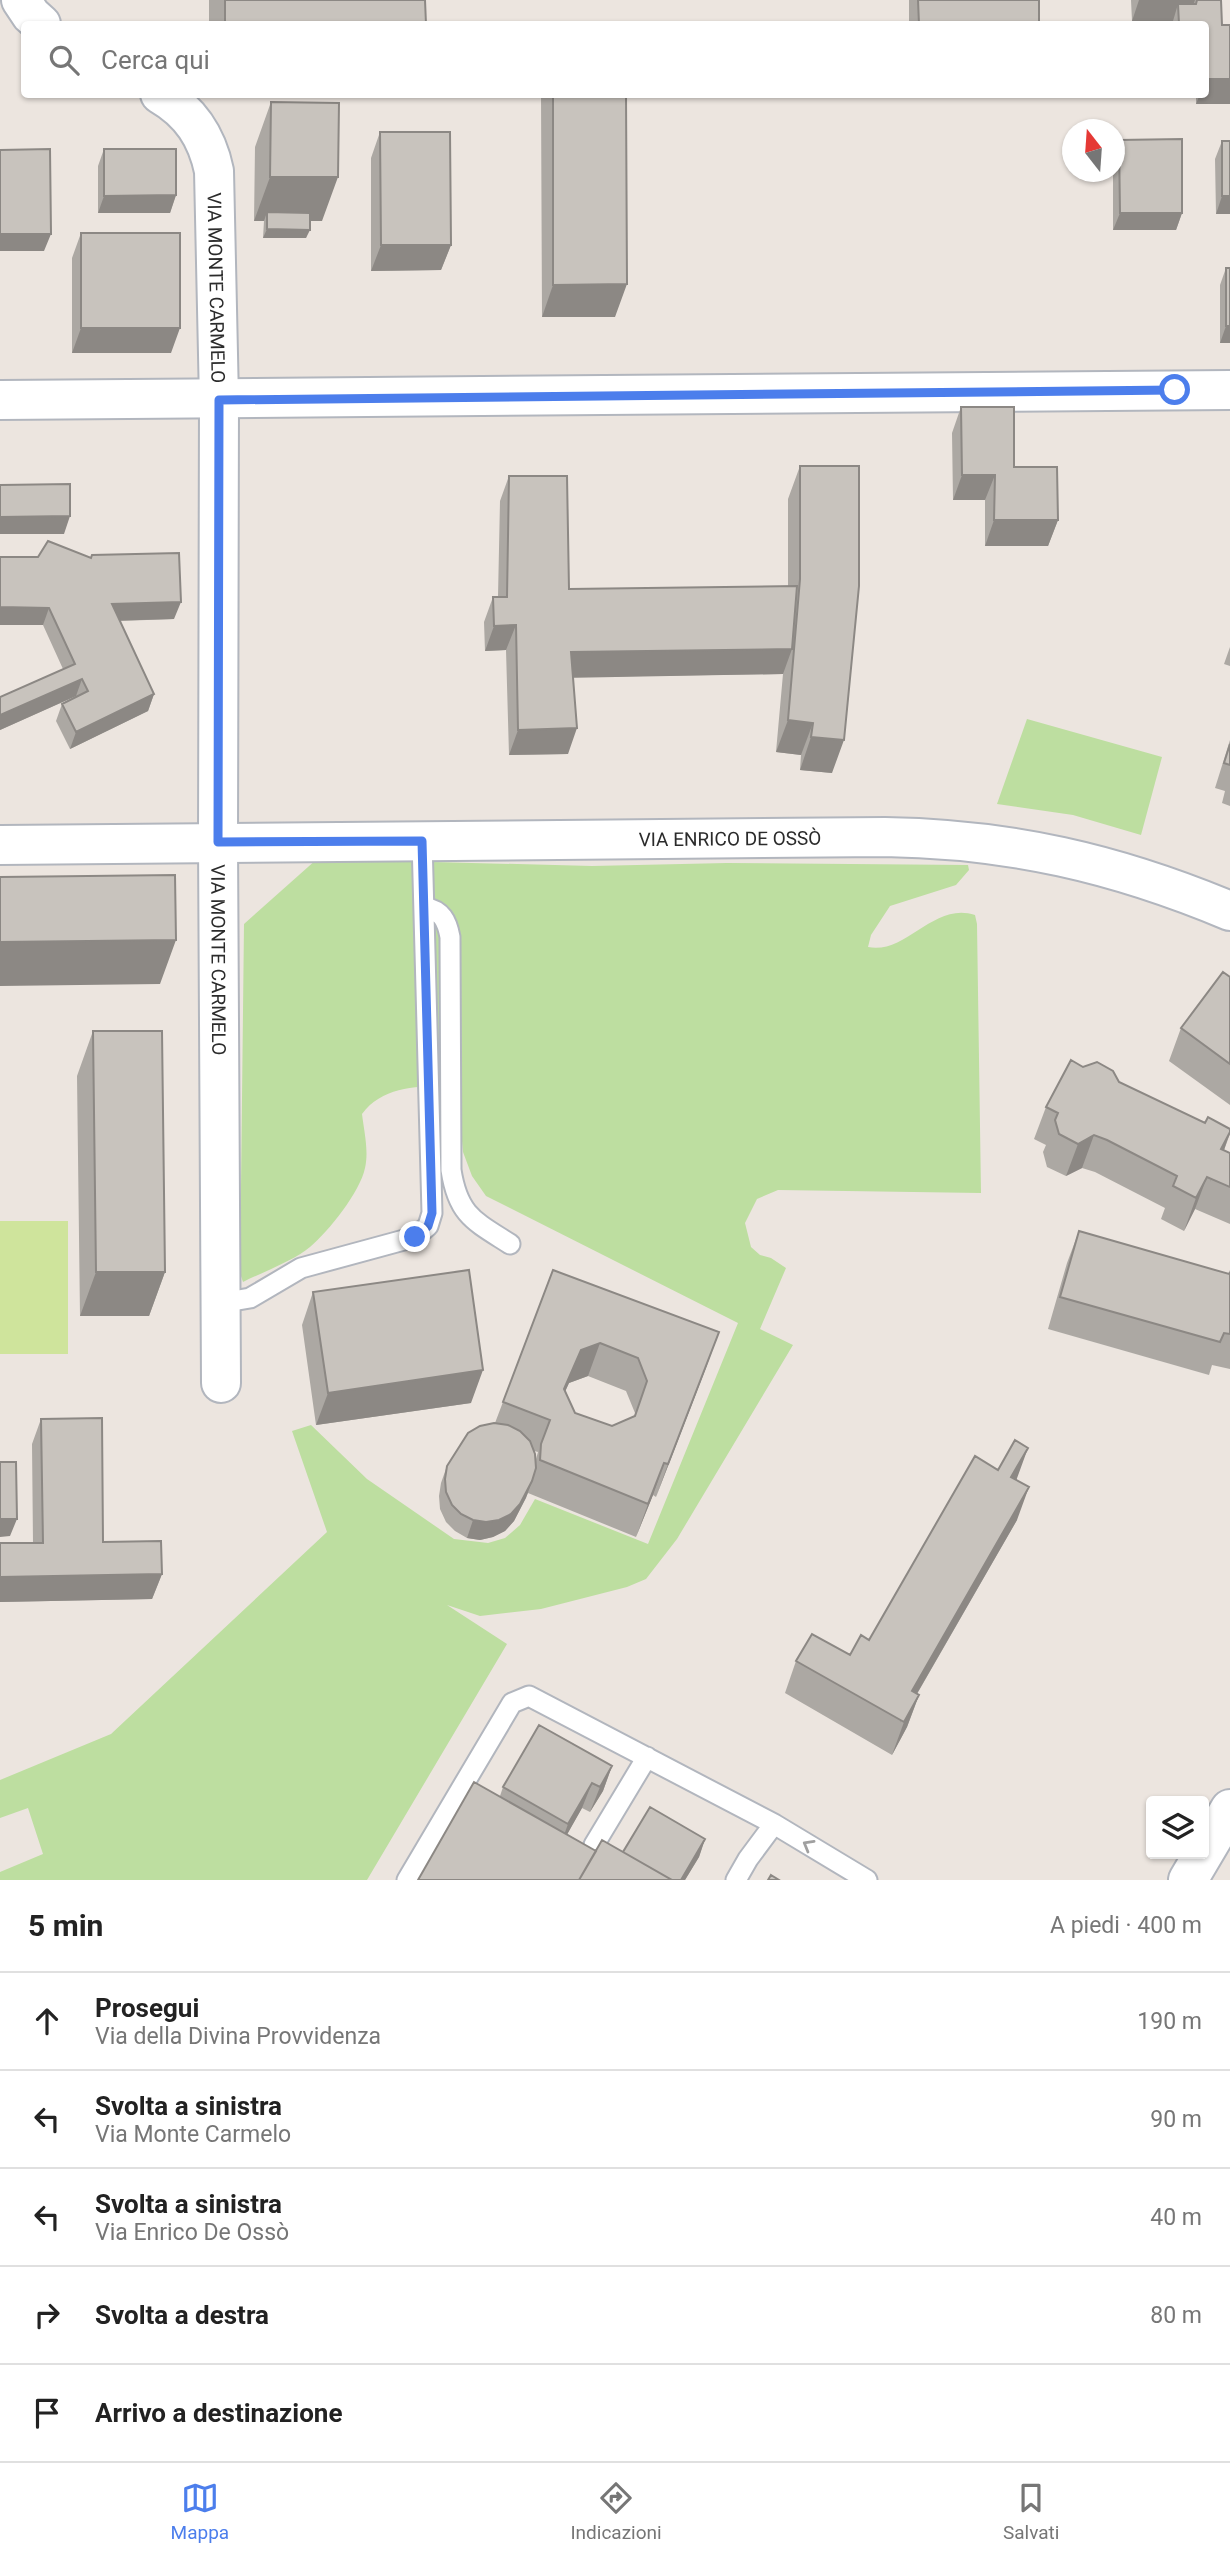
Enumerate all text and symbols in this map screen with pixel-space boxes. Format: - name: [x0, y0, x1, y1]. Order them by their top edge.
- search box: [21, 21, 1209, 98]
- icon: search: [45, 41, 83, 79]
- text: Cerca qui: [101, 45, 210, 75]
- north arrow: [1062, 119, 1125, 182]
- street label: VIA MONTE CARMELO: [202, 192, 230, 384]
- route start: [1159, 374, 1190, 405]
- street label: VIA ENRICO DE OSSÒ: [639, 827, 821, 851]
- street label: VIA MONTE CARMELO: [206, 864, 230, 1055]
- route end: [399, 1221, 430, 1252]
- map controls: [1146, 1796, 1209, 1859]
- button: layers: [1146, 1796, 1209, 1859]
- one-way arrow: [803, 1840, 816, 1853]
- text: 5 min: [28, 1908, 103, 1943]
- text: A piedi · 400 m: [1050, 1912, 1202, 1939]
- text: Prosegui: [95, 1993, 199, 2023]
- icon: ahead: [28, 2002, 66, 2040]
- text: 190 m: [1137, 2008, 1202, 2035]
- text: Via della Divina Provvidenza: [95, 2023, 381, 2050]
- text: Svolta a sinistra: [95, 2091, 282, 2121]
- icon: left: [28, 2100, 66, 2138]
- text: 90 m: [1150, 2106, 1202, 2133]
- text: Via Monte Carmelo: [95, 2121, 291, 2148]
- text: Svolta a sinistra: [95, 2189, 282, 2219]
- icon: left: [28, 2198, 66, 2236]
- text: 40 m: [1150, 2204, 1202, 2231]
- text: Via Enrico De Ossò: [95, 2219, 289, 2246]
- icon: right: [28, 2296, 66, 2334]
- text: Svolta a destra: [95, 2300, 269, 2330]
- text: 80 m: [1150, 2302, 1202, 2329]
- icon: arrive: [28, 2394, 66, 2432]
- text: Arrivo a destinazione: [95, 2398, 342, 2428]
- tab: Mappa: [171, 2479, 229, 2544]
- tab: Indicazioni: [570, 2479, 662, 2544]
- tab: Salvati: [1003, 2479, 1059, 2544]

